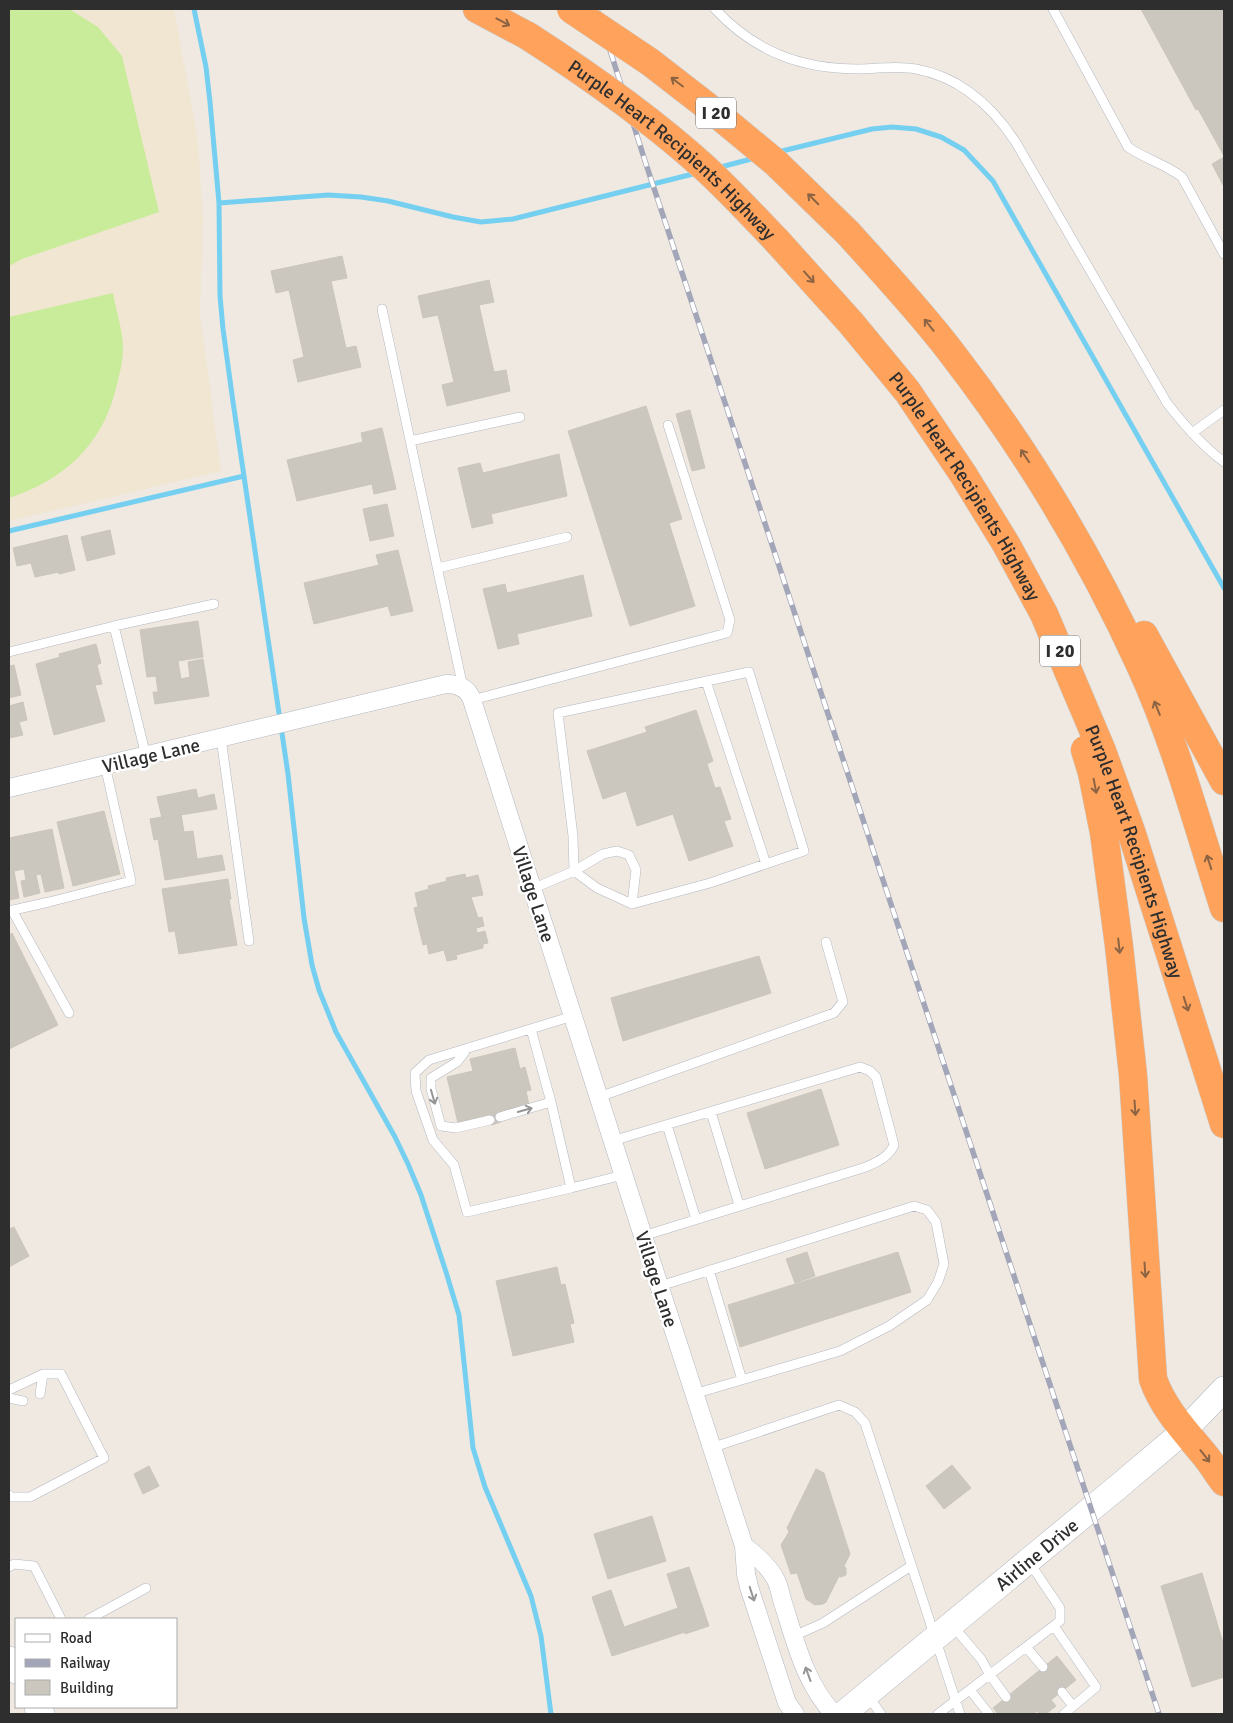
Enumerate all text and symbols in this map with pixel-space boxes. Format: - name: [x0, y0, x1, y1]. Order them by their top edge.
- one-way arrow: [495, 17, 510, 27]
- street label: Purple Heart Recipients Highway: [563, 55, 781, 245]
- one-way arrow: [670, 77, 684, 87]
- road number: I 20: [696, 98, 736, 128]
- one-way arrow: [807, 193, 819, 205]
- one-way arrow: [803, 271, 815, 284]
- one-way arrow: [923, 319, 934, 332]
- street label: Purple Heart Recipients Highway: [883, 367, 1046, 605]
- one-way arrow: [1020, 449, 1030, 463]
- road number: I 20: [1040, 636, 1080, 666]
- one-way arrow: [1152, 701, 1161, 716]
- street label: Purple Heart Recipients Highway: [1079, 721, 1188, 982]
- street label: Village Lane: [100, 733, 202, 779]
- one-way arrow: [1090, 778, 1100, 794]
- street label: Village Lane: [506, 843, 560, 945]
- one-way arrow: [1204, 854, 1213, 870]
- one-way arrow: [1114, 938, 1124, 954]
- one-way arrow: [1182, 996, 1191, 1011]
- one-way arrow: [429, 1089, 439, 1105]
- one-way arrow: [1130, 1100, 1139, 1116]
- one-way arrow: [517, 1104, 533, 1114]
- street label: Village Lane: [629, 1228, 683, 1330]
- one-way arrow: [1140, 1262, 1150, 1278]
- one-way arrow: [1200, 1449, 1210, 1463]
- street label: Airline Drive: [991, 1513, 1084, 1596]
- one-way arrow: [747, 1586, 757, 1602]
- legend: [15, 1618, 178, 1708]
- text: Road: [60, 1629, 92, 1647]
- text: Railway: [60, 1654, 110, 1672]
- one-way arrow: [803, 1667, 812, 1682]
- text: Building: [60, 1679, 114, 1697]

